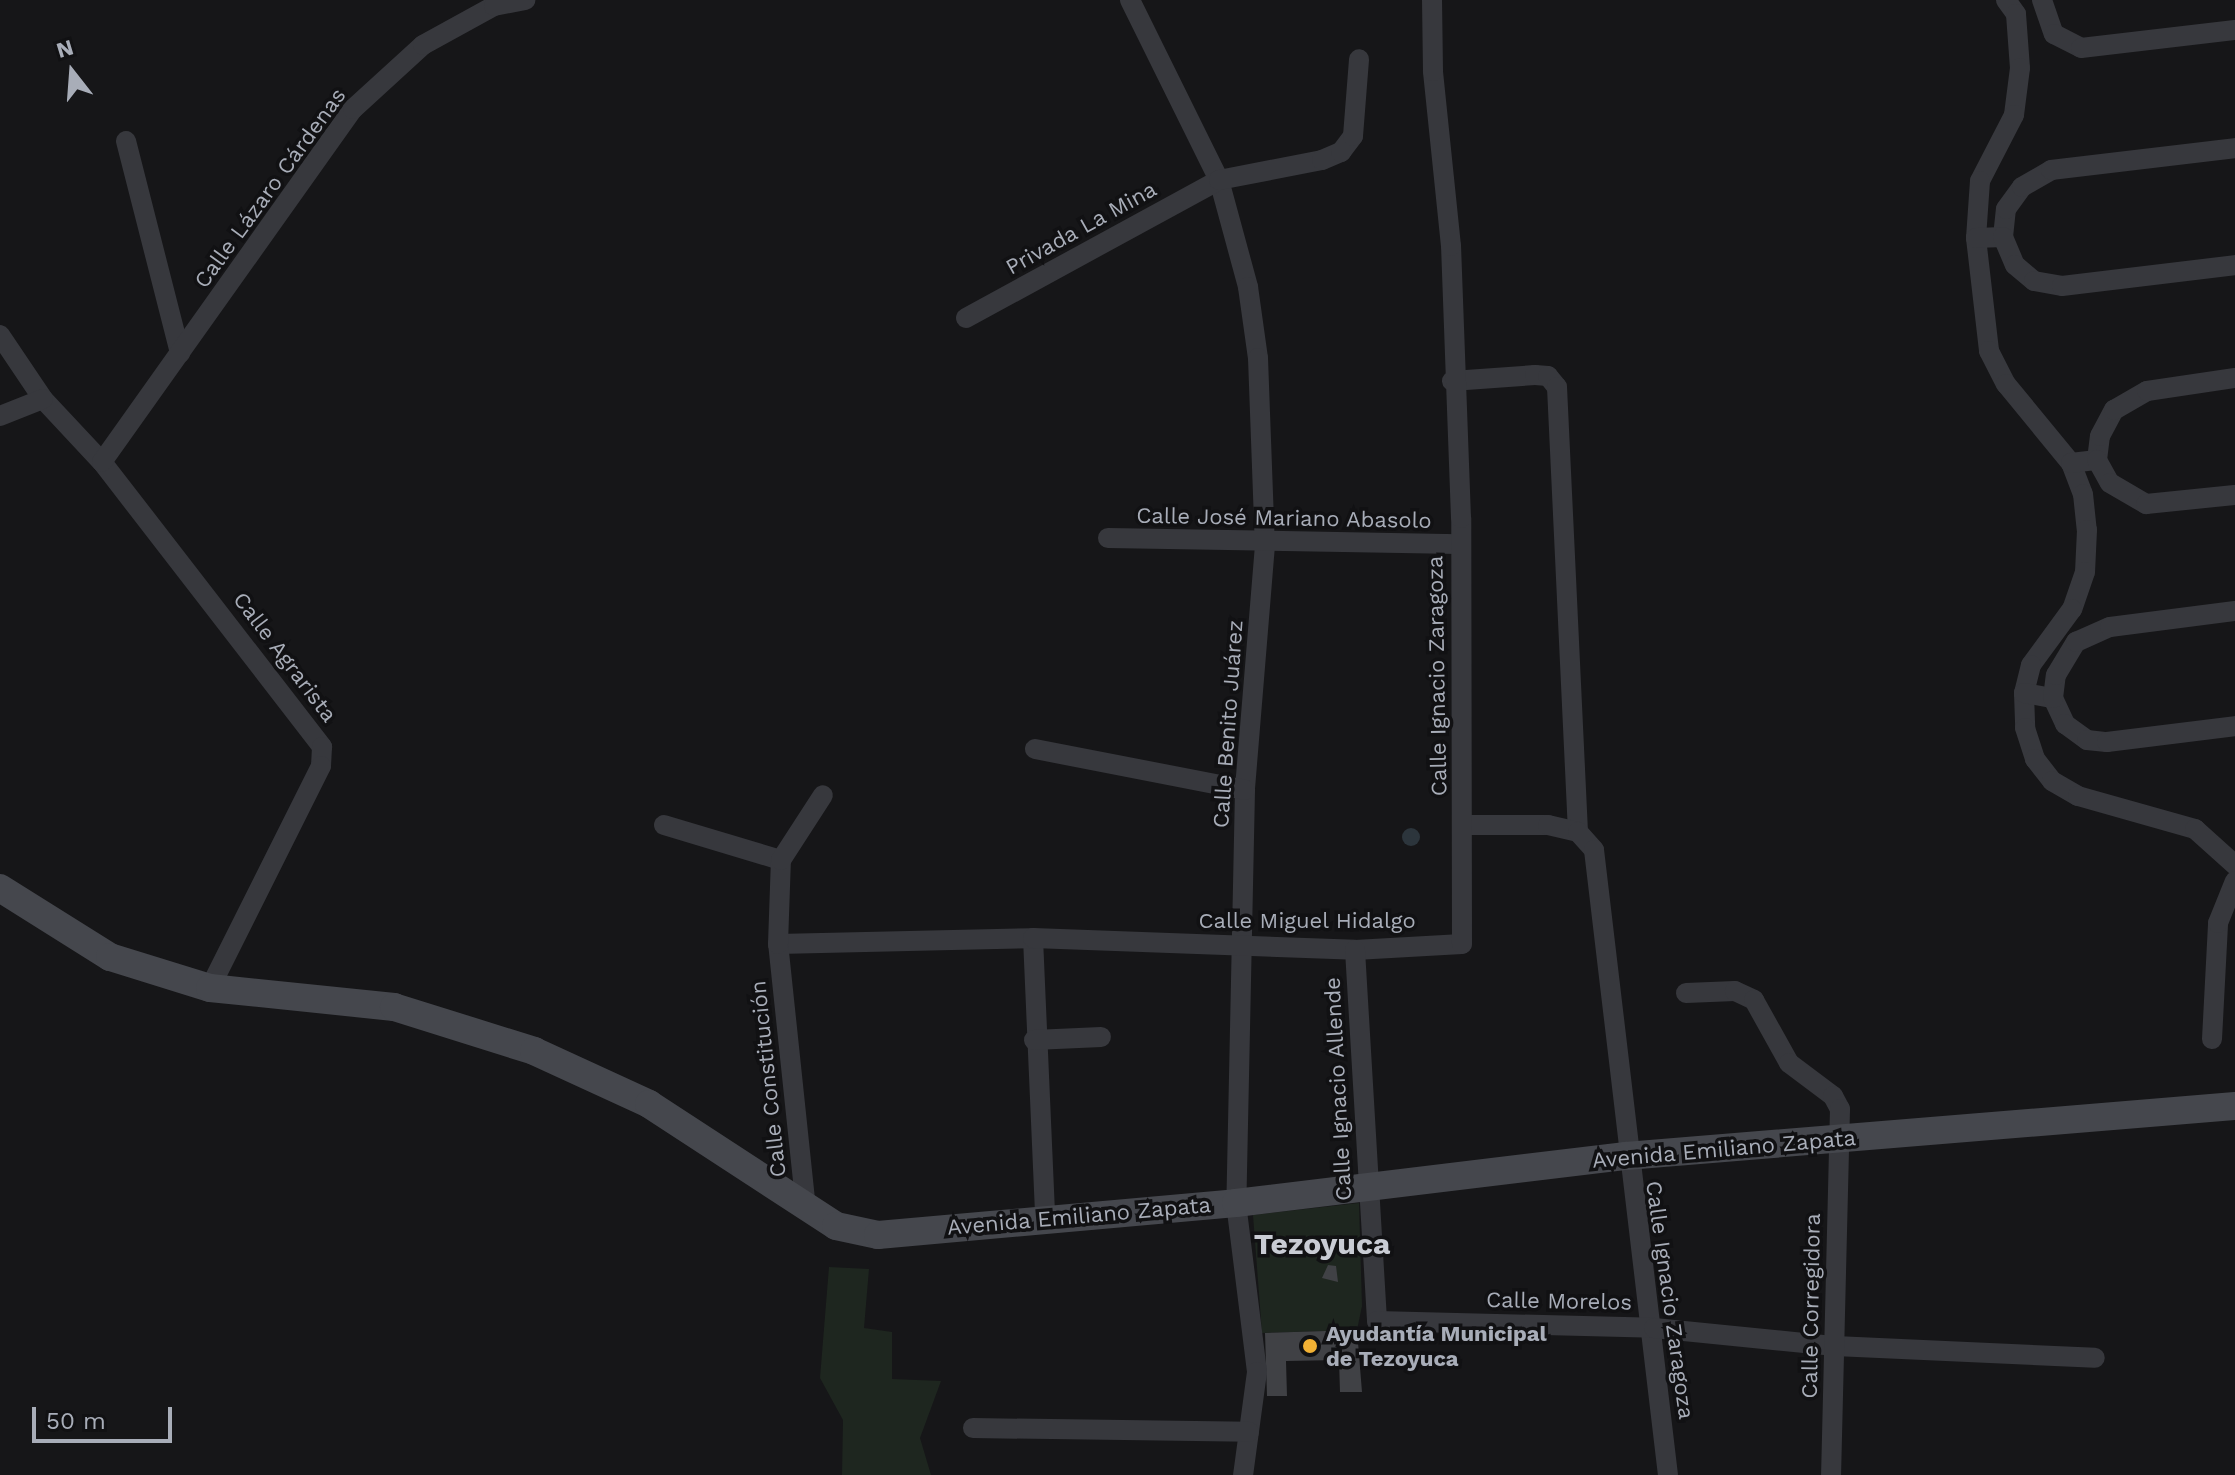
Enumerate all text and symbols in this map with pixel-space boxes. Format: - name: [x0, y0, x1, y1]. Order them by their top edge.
- north arrow: [32, 32, 112, 112]
- text: N: [53, 34, 76, 63]
- street label: Calle Lázaro Cárdenas: [189, 83, 351, 293]
- street label: Privada La Mina: [1001, 175, 1161, 281]
- street label: Calle José Mariano Abasolo: [1135, 502, 1433, 534]
- street label: Calle Ignacio Zaragoza: [1422, 556, 1452, 796]
- street label: Calle Agrarista: [227, 587, 343, 727]
- street label: Calle Benito Juárez: [1208, 619, 1248, 829]
- street label: Calle Miguel Hidalgo: [1198, 908, 1416, 934]
- street label: Calle Ignacio Allende: [1319, 976, 1357, 1202]
- street label: Calle Constitución: [745, 979, 791, 1179]
- street label: Avenida Emiliano Zapata: [1591, 1124, 1857, 1174]
- street label: Calle Ignacio Zaragoza: [1640, 1179, 1700, 1421]
- street label: Avenida Emiliano Zapata: [946, 1191, 1212, 1241]
- street label: Calle Corregidora: [1796, 1213, 1826, 1399]
- district label: Tezoyuca: [1254, 1226, 1390, 1262]
- street label: Calle Morelos: [1486, 1287, 1632, 1315]
- place label: Ayudantía Municipal de Tezoyuca: [1326, 1320, 1547, 1372]
- marker: Ayudantía Municipal de Tezoyuca: [1301, 1337, 1319, 1355]
- scale bar: [36, 1391, 176, 1441]
- text: 50 m: [46, 1407, 106, 1435]

